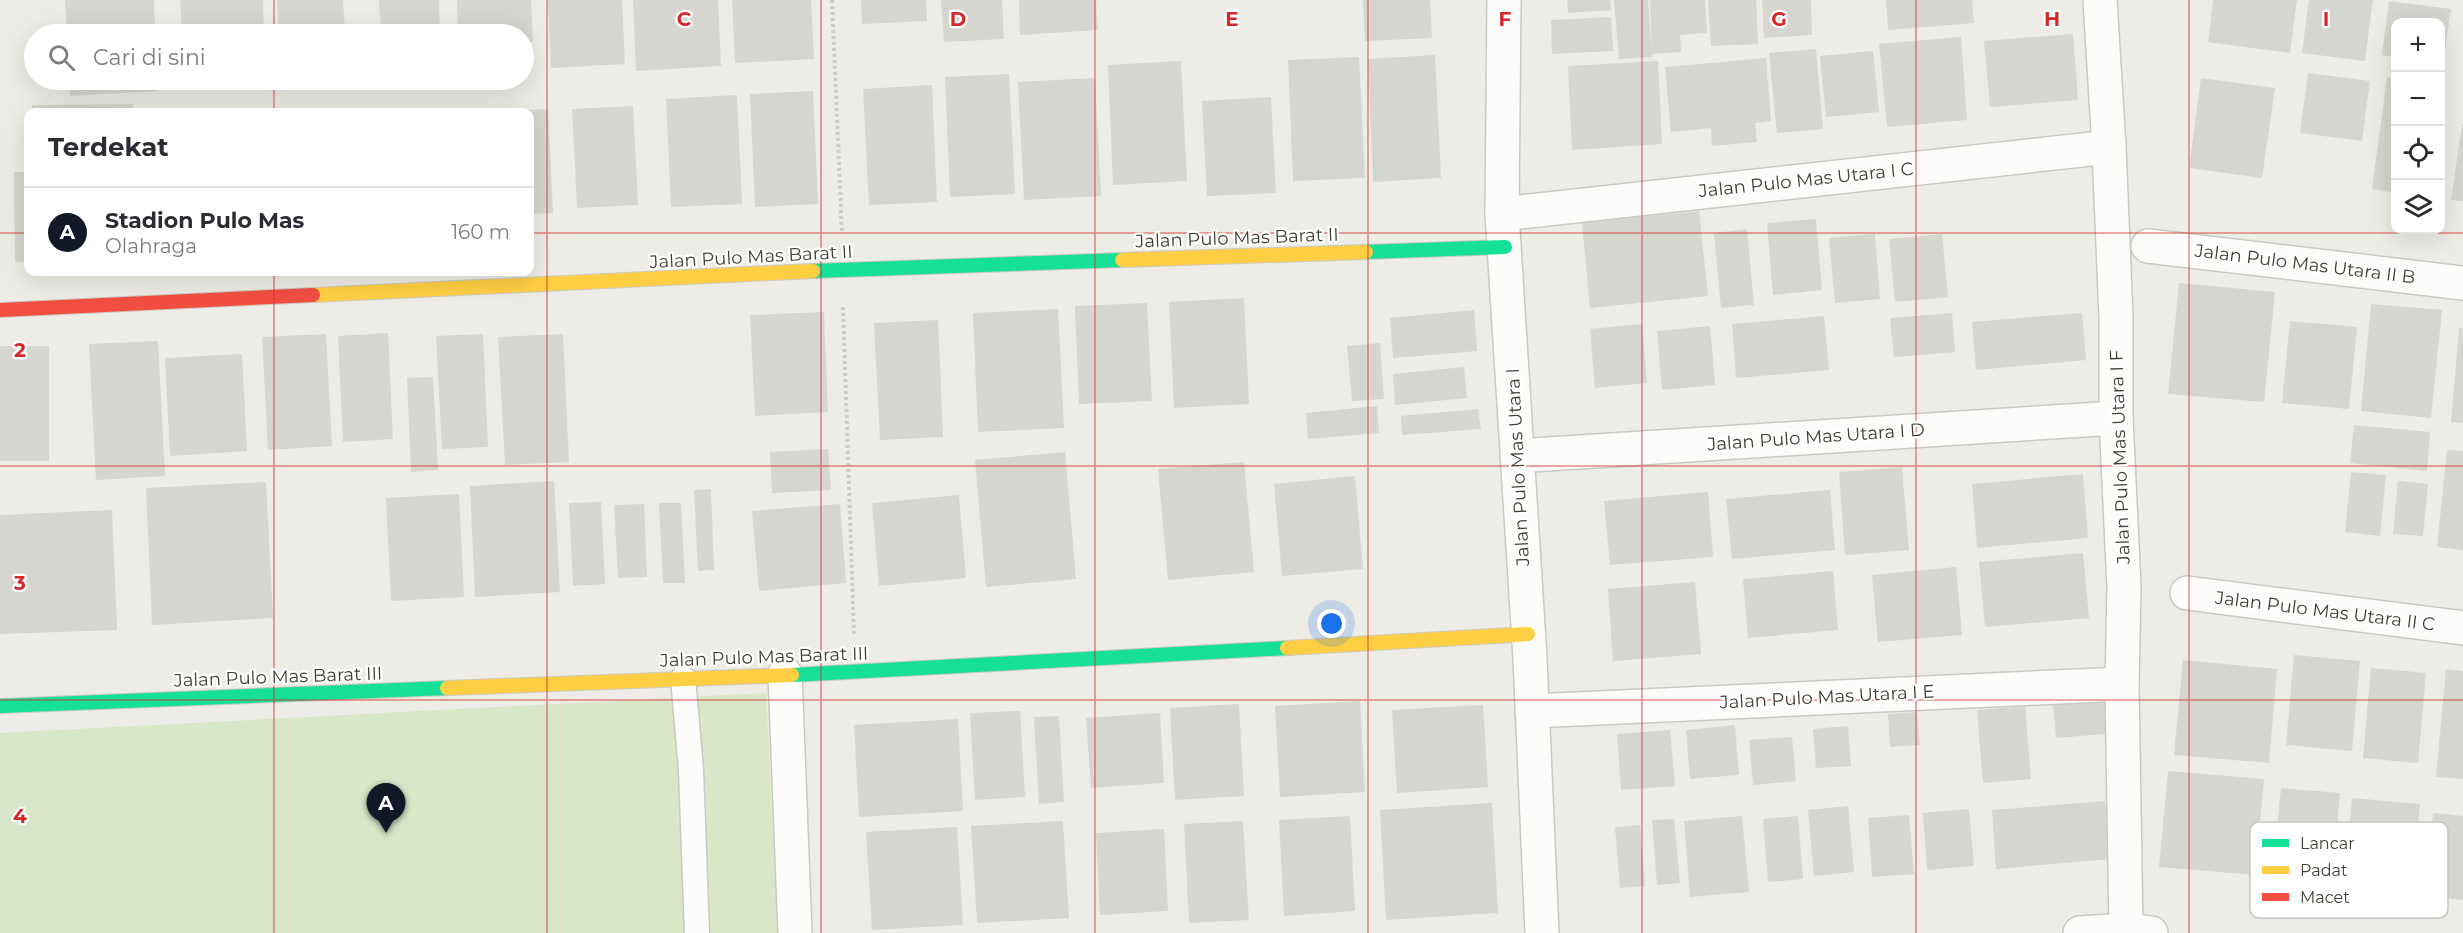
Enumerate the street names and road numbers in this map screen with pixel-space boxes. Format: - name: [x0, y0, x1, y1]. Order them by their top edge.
- street label: Jalan Pulo Mas Utara I C: [1697, 158, 1915, 202]
- street label: Jalan Pulo Mas Barat II: [1134, 223, 1339, 253]
- street label: Jalan Pulo Mas Utara II B: [2193, 239, 2416, 288]
- street label: Jalan Pulo Mas Barat II: [648, 241, 853, 273]
- street label: Jalan Pulo Mas Utara I F: [2105, 350, 2135, 565]
- street label: Jalan Pulo Mas Utara I: [1502, 367, 1534, 568]
- street label: Jalan Pulo Mas Utara I D: [1706, 418, 1925, 456]
- street label: Jalan Pulo Mas Utara II C: [2213, 586, 2436, 635]
- street label: Jalan Pulo Mas Barat III: [658, 642, 869, 672]
- street label: Jalan Pulo Mas Barat III: [172, 662, 383, 692]
- street label: Jalan Pulo Mas Utara I E: [1718, 680, 1935, 714]

